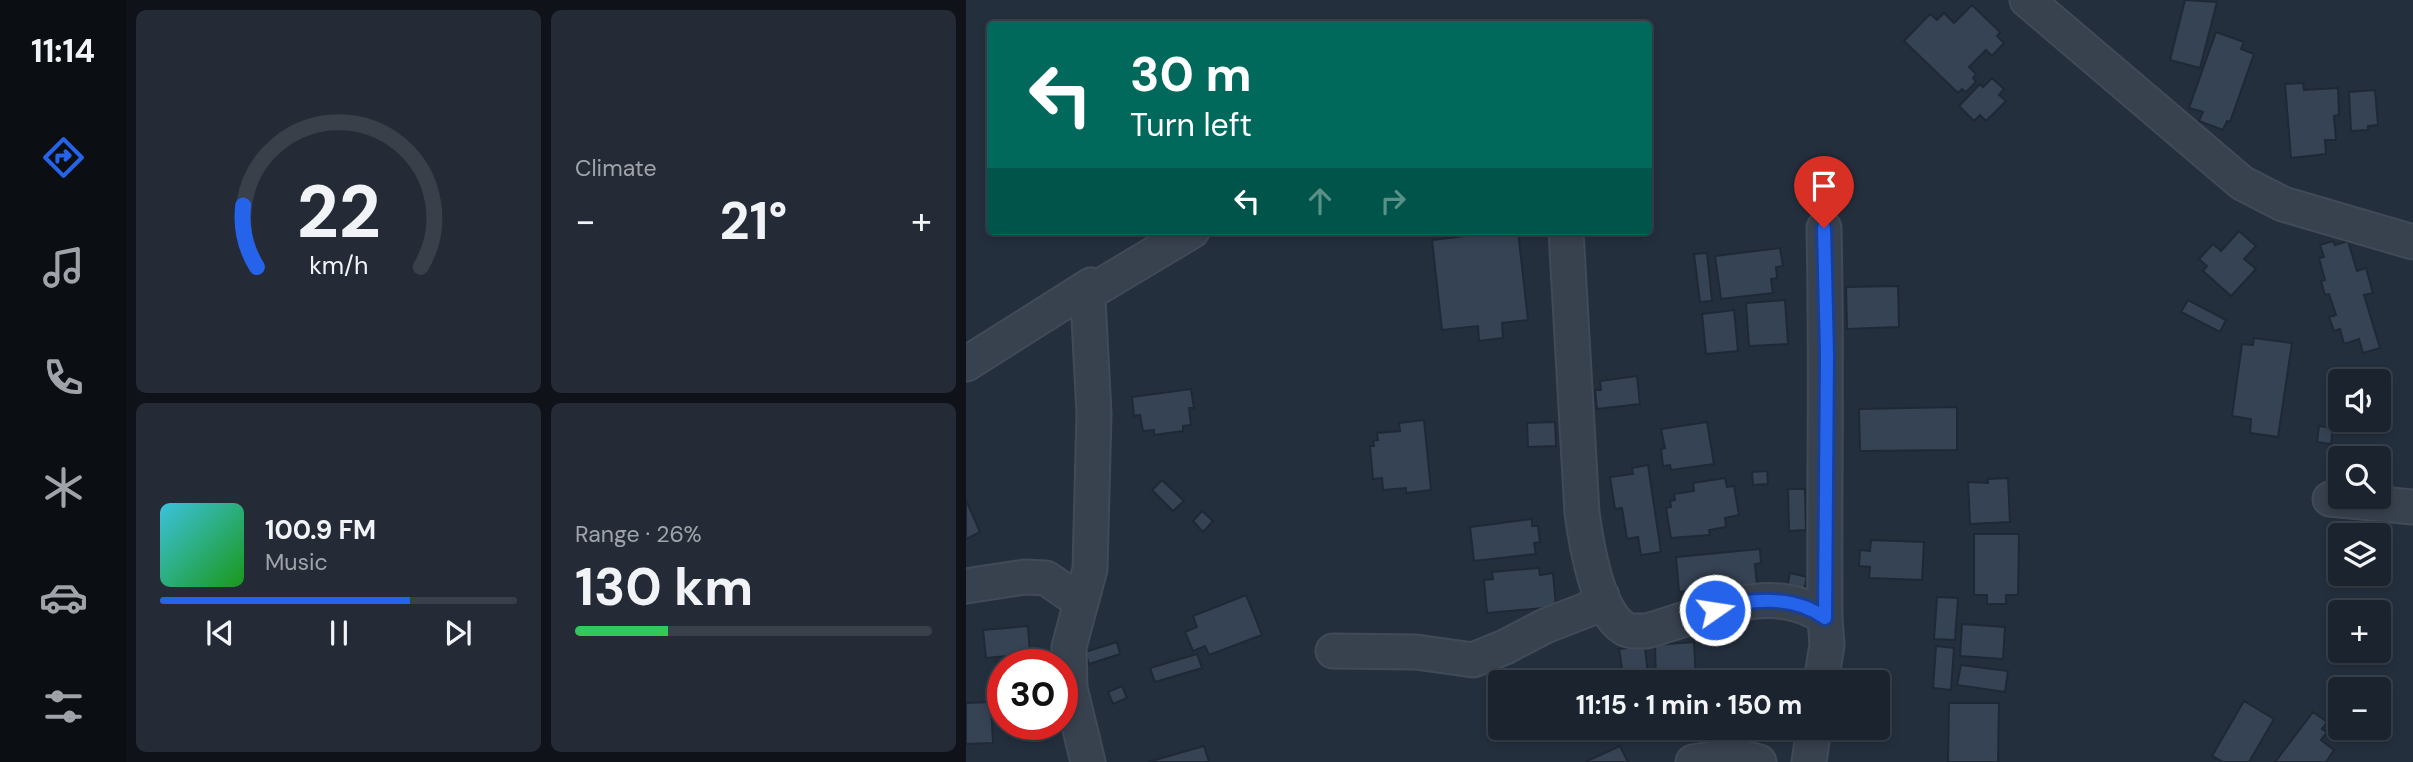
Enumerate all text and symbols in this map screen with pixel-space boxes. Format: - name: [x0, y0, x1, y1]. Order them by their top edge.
- text: 11:14: [31, 30, 95, 72]
- text: 30 m: [1130, 42, 1252, 106]
- icon: left: [1015, 49, 1106, 140]
- text: Turn left: [1130, 104, 1252, 146]
- icon: directions: [39, 133, 88, 182]
- text: Climate: [575, 153, 657, 183]
- pin: [1794, 156, 1854, 228]
- text: 22: [296, 166, 381, 261]
- icon: arrive: [1805, 167, 1843, 205]
- icon: left: [1228, 182, 1266, 220]
- icon: ahead: [1301, 182, 1339, 220]
- icon: right: [1374, 182, 1412, 220]
- text: 21°: [720, 187, 787, 255]
- text: −: [575, 196, 596, 246]
- text: +: [911, 196, 932, 246]
- icon: music: [39, 243, 88, 292]
- text: km/h: [309, 249, 368, 282]
- icon: phone: [39, 353, 88, 402]
- map controls: [2328, 369, 2391, 740]
- button: sound: [2328, 369, 2391, 432]
- button: search: [2328, 446, 2391, 509]
- icon: climate: [39, 463, 88, 512]
- text: 100.9 FM: [265, 513, 376, 547]
- text: Range · 26%: [575, 519, 702, 549]
- button: layers: [2328, 523, 2391, 586]
- text: Music: [265, 547, 328, 577]
- text: 130 km: [575, 553, 753, 621]
- icon: car: [39, 573, 88, 622]
- position arrow: [1678, 573, 1752, 647]
- button: +: [2328, 600, 2391, 663]
- icon: previous: [201, 614, 239, 652]
- icon: pause: [320, 614, 358, 652]
- icon: next: [439, 614, 477, 652]
- speed limit sign: 30: [987, 649, 1078, 740]
- button: −: [2328, 677, 2391, 740]
- icon: filters: [39, 682, 88, 731]
- text: 11:15 · 1 min · 150 m: [1576, 688, 1802, 722]

